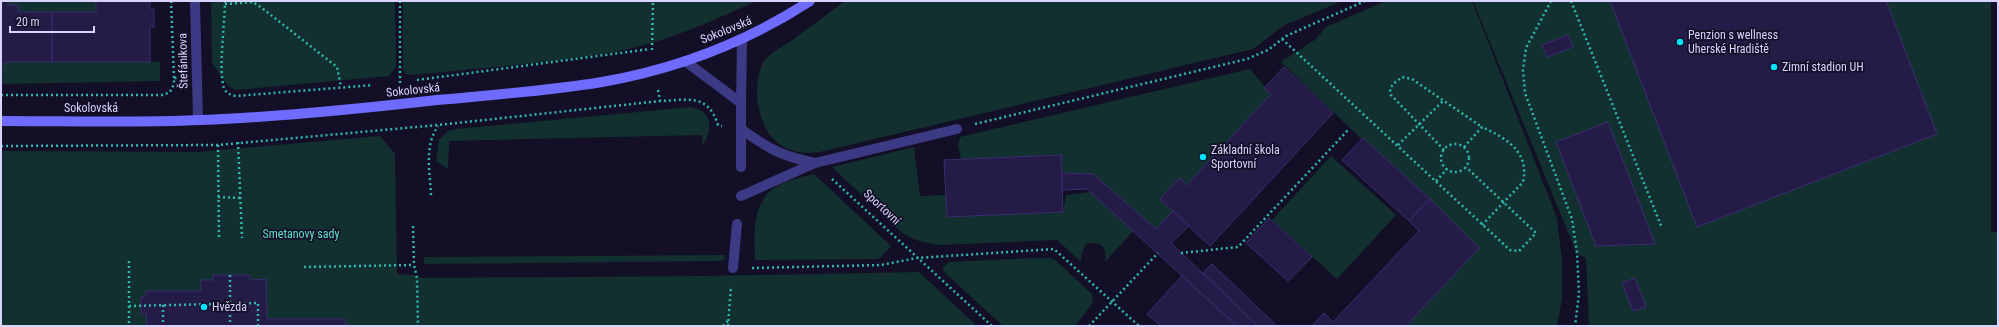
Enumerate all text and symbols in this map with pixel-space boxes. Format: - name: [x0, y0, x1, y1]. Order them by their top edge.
- scale bar: [10, 8, 94, 34]
- street label: Sokolovská: [698, 13, 754, 47]
- text: 20 m: [16, 15, 40, 29]
- place label: Penzion s wellness Uherské Hradiště: [1688, 28, 1778, 56]
- street label: Štefánikova: [175, 33, 190, 89]
- marker: Penzion s wellness Uherské Hradiště: [1675, 37, 1685, 47]
- place label: Zimní stadion UH: [1782, 60, 1864, 74]
- marker: Zimní stadion UH: [1769, 62, 1779, 72]
- street label: Sokolovská: [385, 80, 441, 100]
- street label: Sokolovská: [64, 101, 118, 115]
- place label: Základní škola Sportovní: [1211, 143, 1280, 171]
- marker: Základní škola Sportovní: [1198, 152, 1208, 162]
- street label: Sportovní: [861, 186, 904, 228]
- park label: Smetanovy sady: [263, 227, 340, 241]
- place label: Hvězda: [212, 300, 247, 314]
- marker: Hvězda: [199, 302, 209, 312]

